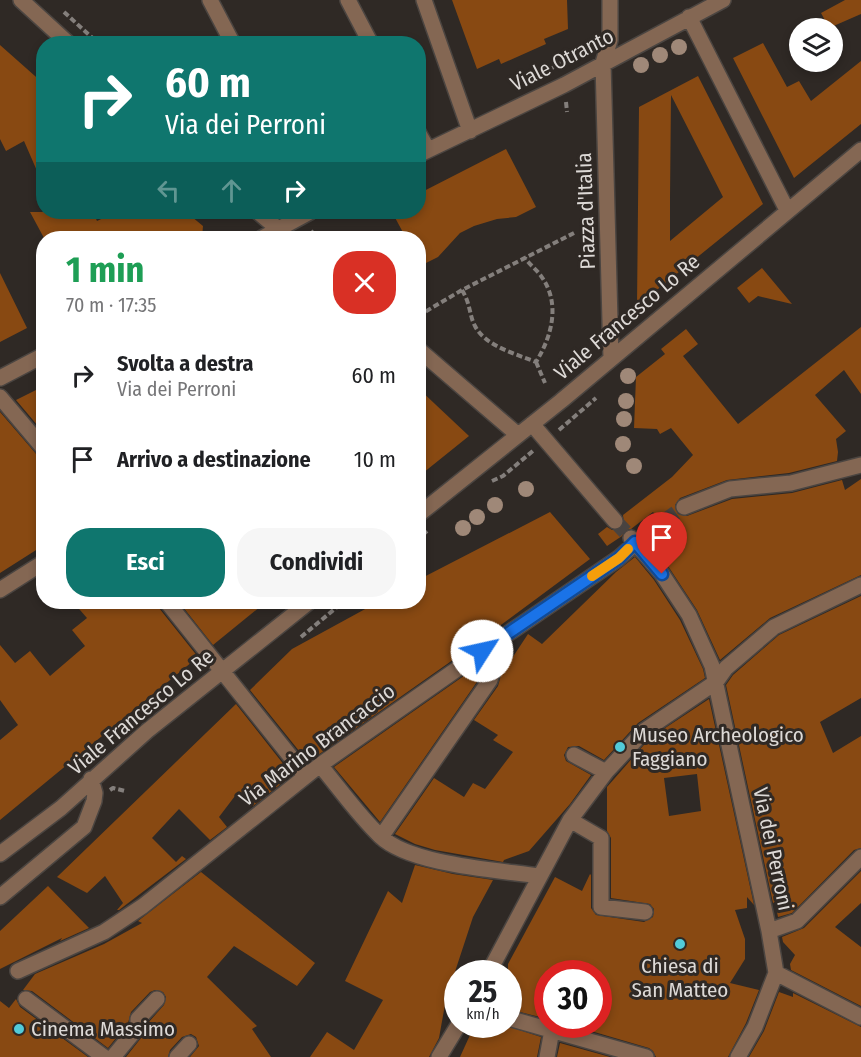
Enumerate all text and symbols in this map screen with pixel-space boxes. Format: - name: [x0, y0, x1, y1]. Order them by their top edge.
- map controls: [789, 18, 843, 72]
- button: layers: [789, 18, 843, 72]
- street label: Viale Otranto: [506, 23, 618, 97]
- text: 60 m: [165, 58, 251, 108]
- icon: right: [66, 60, 144, 138]
- text: Via dei Perroni: [165, 109, 326, 141]
- street label: Piazza d'Italia: [571, 152, 601, 270]
- icon: left: [152, 174, 185, 207]
- icon: ahead: [215, 174, 248, 207]
- icon: right: [278, 174, 311, 207]
- text: 1 min: [66, 248, 144, 292]
- street label: Viale Francesco Lo Re: [549, 249, 705, 385]
- button: close: [333, 251, 396, 314]
- text: 70 m · 17:35: [66, 293, 157, 317]
- text: Svolta a destra: [117, 350, 254, 377]
- icon: right: [66, 359, 99, 392]
- text: 60 m: [352, 362, 396, 389]
- text: Via dei Perroni: [117, 377, 236, 401]
- icon: arrive: [66, 443, 99, 476]
- text: Arrivo a destinazione: [117, 446, 311, 473]
- text: 10 m: [354, 446, 396, 473]
- pin: [636, 512, 687, 574]
- icon: arrive: [645, 521, 678, 554]
- button: Esci: [66, 528, 225, 597]
- button: Condividi: [237, 528, 396, 597]
- position arrow: [450, 619, 514, 683]
- street label: Viale Francesco Lo Re: [63, 644, 219, 780]
- street label: Via Marino Brancaccio: [234, 678, 400, 812]
- place label: Museo Archeologico Faggiano: [632, 722, 804, 772]
- marker: Museo Archeologico Faggiano: [613, 740, 627, 754]
- street label: Via dei Perroni: [747, 785, 799, 913]
- marker: Chiesa di San Matteo: [673, 937, 687, 951]
- place label: Chiesa di San Matteo: [632, 953, 728, 1003]
- speed limit sign: 30: [534, 960, 612, 1038]
- text: 25: [469, 974, 497, 1010]
- text: km/h: [466, 1005, 500, 1023]
- place label: Cinema Massimo: [31, 1016, 175, 1042]
- marker: Cinema Massimo: [12, 1022, 26, 1036]

